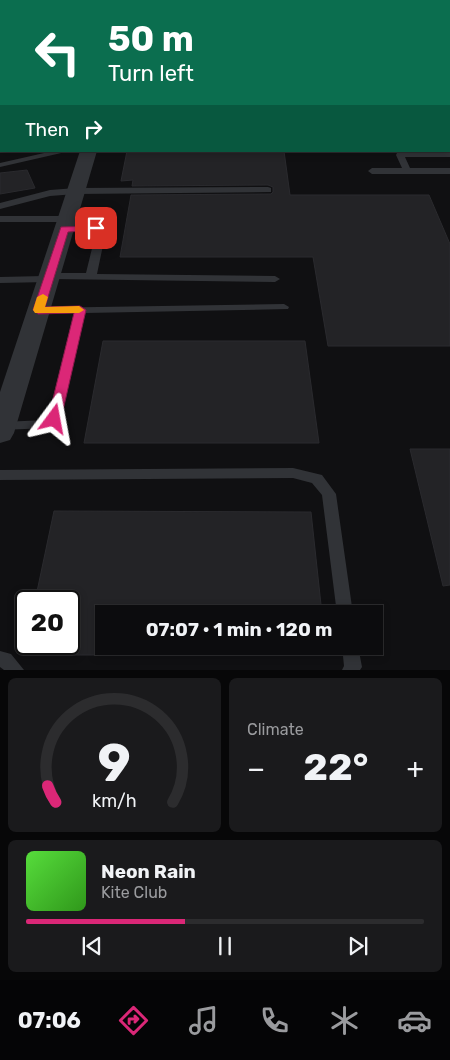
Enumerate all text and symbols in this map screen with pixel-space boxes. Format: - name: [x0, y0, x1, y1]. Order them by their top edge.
- text: 50 m: [108, 18, 194, 60]
- icon: left: [25, 20, 90, 85]
- text: Turn left: [108, 60, 194, 87]
- icon: right: [79, 115, 107, 143]
- text: Then: [25, 118, 69, 141]
- pin: [75, 207, 117, 249]
- icon: arrive: [82, 214, 110, 242]
- position arrow: [27, 392, 79, 444]
- speed limit sign: 20: [15, 590, 80, 655]
- text: 07:07 · 1 min · 120 m: [146, 618, 332, 641]
- text: Climate: [247, 720, 304, 739]
- text: 9: [98, 732, 131, 794]
- text: 22°: [303, 744, 368, 790]
- text: −: [247, 752, 265, 785]
- text: +: [407, 752, 424, 785]
- text: km/h: [92, 790, 137, 811]
- text: Neon Rain: [101, 860, 196, 883]
- text: Kite Club: [101, 883, 167, 902]
- icon: previous: [78, 932, 106, 960]
- icon: pause: [211, 932, 239, 960]
- icon: next: [344, 932, 372, 960]
- icon: directions: [116, 1003, 151, 1038]
- icon: music: [186, 1003, 221, 1038]
- icon: phone: [257, 1003, 292, 1038]
- icon: climate: [327, 1003, 362, 1038]
- icon: car: [397, 1003, 432, 1038]
- text: 07:06: [18, 1007, 81, 1034]

